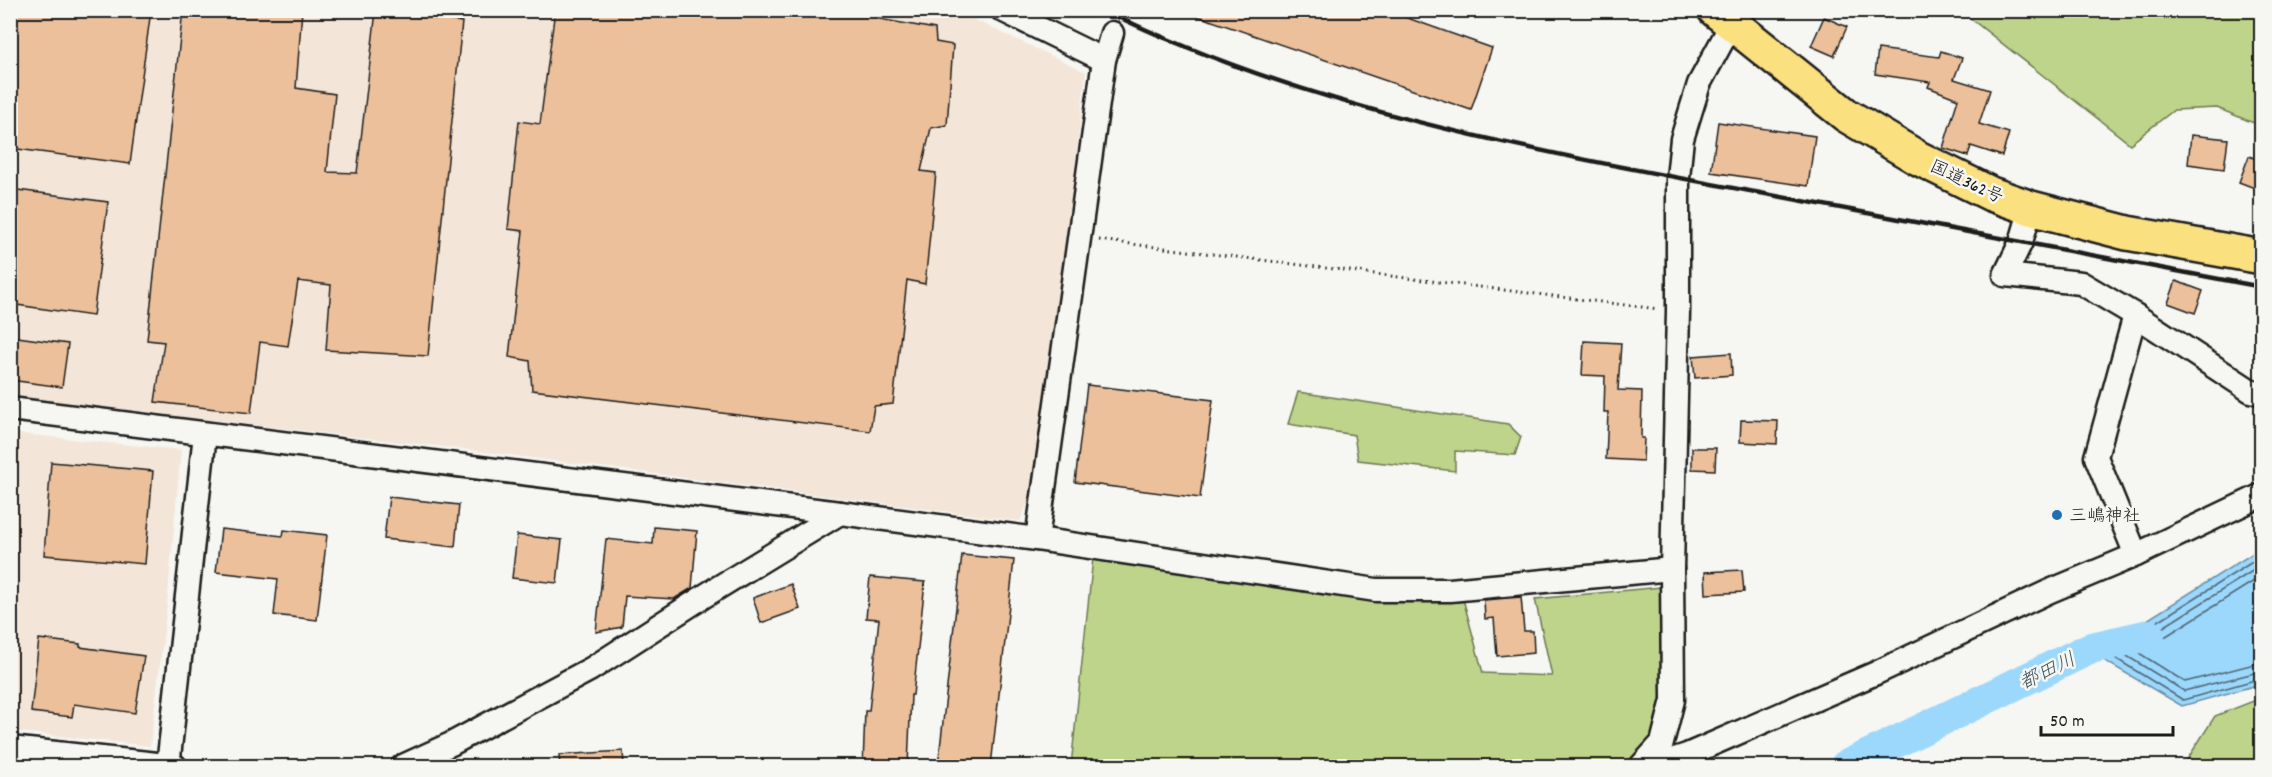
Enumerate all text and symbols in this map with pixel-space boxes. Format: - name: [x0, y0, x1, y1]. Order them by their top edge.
- street label: 国道362号: [1925, 155, 2007, 211]
- place label: 三嶋神社: [2069, 505, 2141, 530]
- marker: 三嶋神社: [2050, 508, 2064, 522]
- water label: 都田川: [2015, 647, 2081, 698]
- scale bar: [2041, 699, 2173, 737]
- text: 50 m: [2050, 710, 2085, 735]

